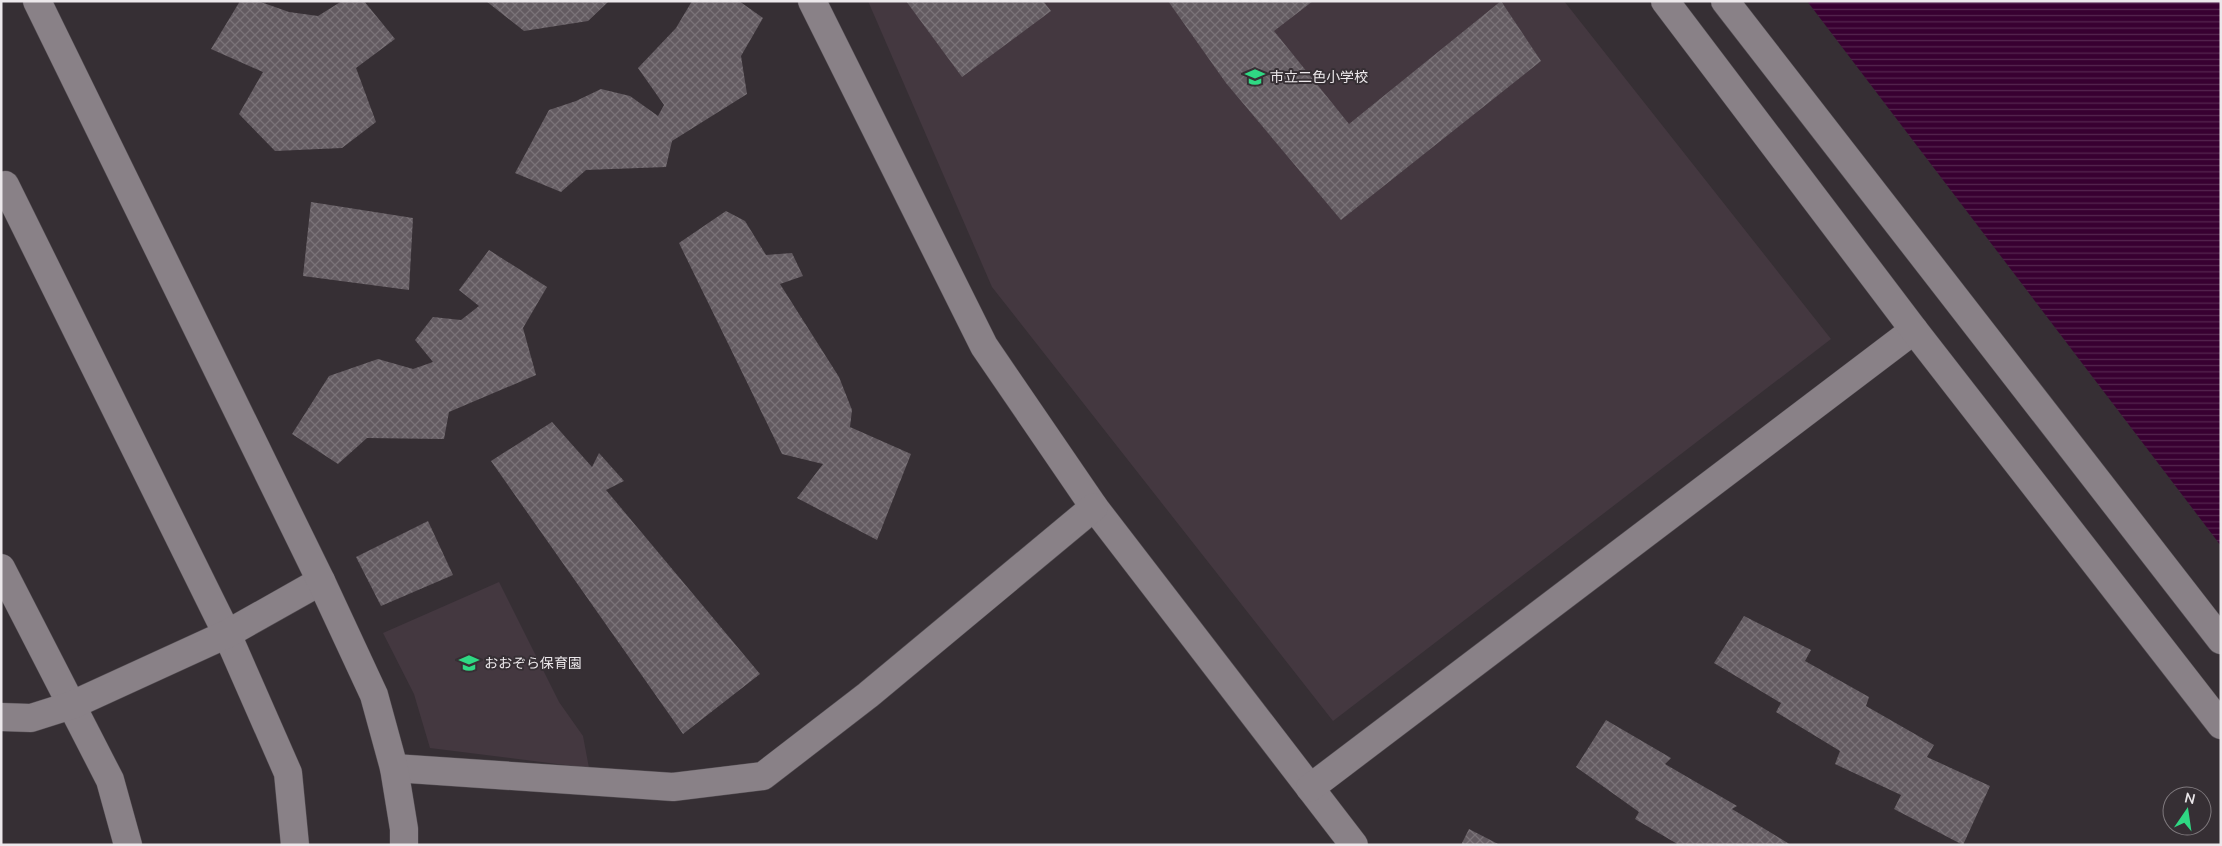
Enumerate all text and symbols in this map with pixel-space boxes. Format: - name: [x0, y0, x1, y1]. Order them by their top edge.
- school or university icon: 市立二色小学校: [1244, 66, 1266, 88]
- place label: 市立二色小学校: [1270, 68, 1368, 87]
- school or university icon: おおぞら保育園: [458, 652, 480, 674]
- place label: おおぞら保育園: [484, 654, 582, 673]
- north arrow: [2162, 786, 2212, 836]
- text: N: [2183, 788, 2197, 809]

